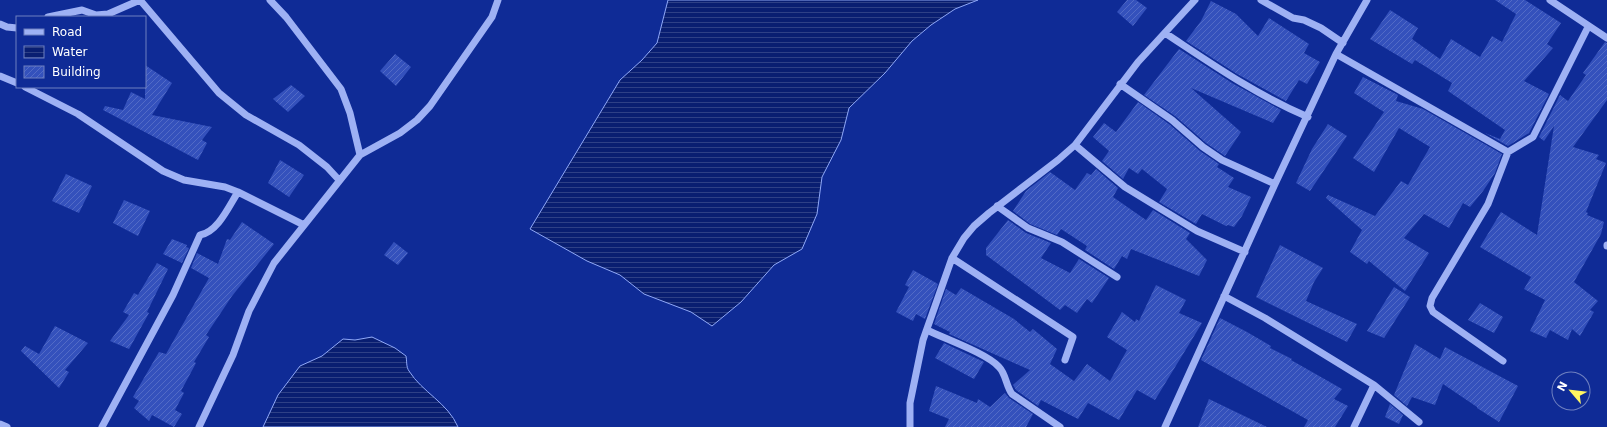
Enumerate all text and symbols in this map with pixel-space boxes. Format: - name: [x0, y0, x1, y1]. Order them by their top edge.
- legend: [16, 16, 146, 88]
- text: Road: [52, 25, 82, 39]
- text: Water: [52, 45, 88, 59]
- text: Building: [52, 65, 101, 79]
- north arrow: [1551, 371, 1591, 411]
- text: N: [1555, 379, 1571, 394]

